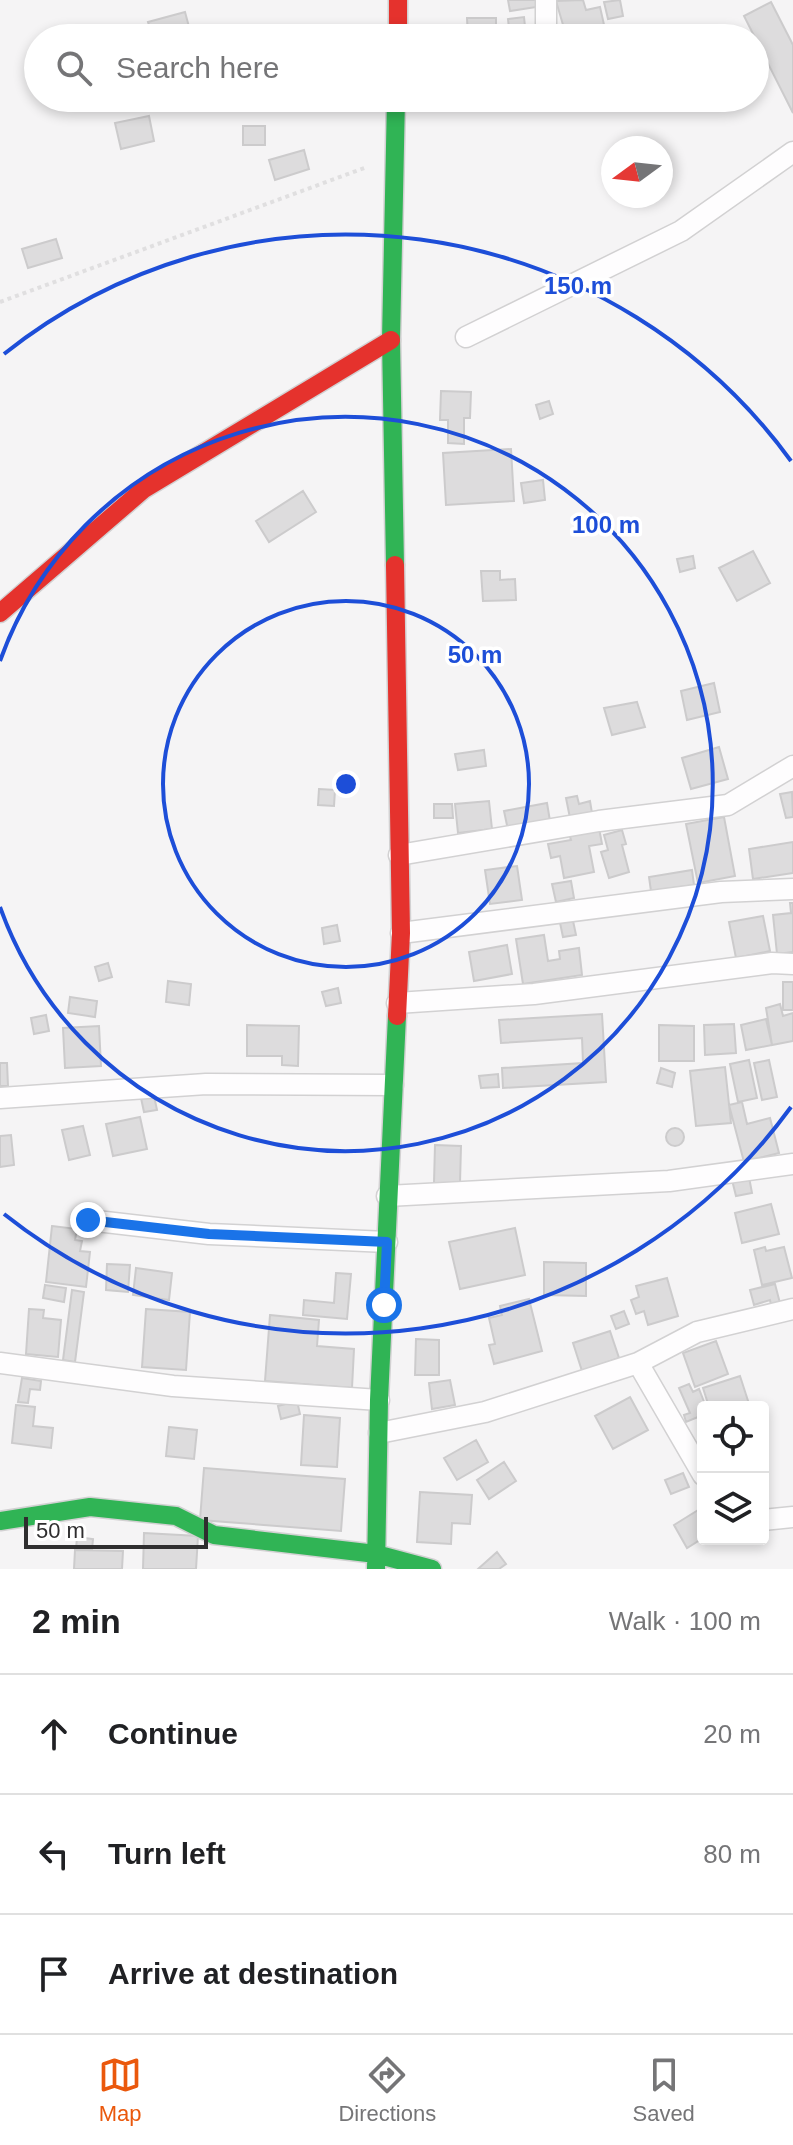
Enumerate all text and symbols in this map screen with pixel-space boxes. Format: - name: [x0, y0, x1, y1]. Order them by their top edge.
- search box: [24, 24, 769, 112]
- icon: search: [52, 46, 96, 90]
- text: Search here: [116, 51, 279, 84]
- north arrow: [601, 136, 673, 208]
- text: 150 m: [544, 272, 612, 299]
- text: 100 m: [572, 511, 640, 538]
- text: 50 m: [448, 641, 502, 668]
- centre of rings: [332, 770, 360, 798]
- route end: [70, 1202, 106, 1238]
- route start: [366, 1287, 402, 1323]
- map controls: [697, 1401, 769, 1545]
- button: locate: [697, 1401, 769, 1473]
- button: layers: [697, 1473, 769, 1545]
- scale bar: [24, 1513, 208, 1549]
- text: 50 m: [36, 1518, 85, 1543]
- text: 2 min: [32, 1602, 121, 1640]
- text: Walk · 100 m: [609, 1606, 761, 1636]
- icon: ahead: [32, 1712, 76, 1756]
- text: Continue: [108, 1717, 238, 1750]
- text: 20 m: [703, 1719, 761, 1749]
- icon: left: [32, 1832, 76, 1876]
- text: Turn left: [108, 1837, 226, 1870]
- text: 80 m: [703, 1839, 761, 1869]
- icon: arrive: [32, 1952, 76, 1996]
- text: Arrive at destination: [108, 1957, 398, 1990]
- tab: Map: [98, 2053, 142, 2127]
- tab: Directions: [338, 2053, 436, 2127]
- tab: Saved: [632, 2053, 695, 2127]

